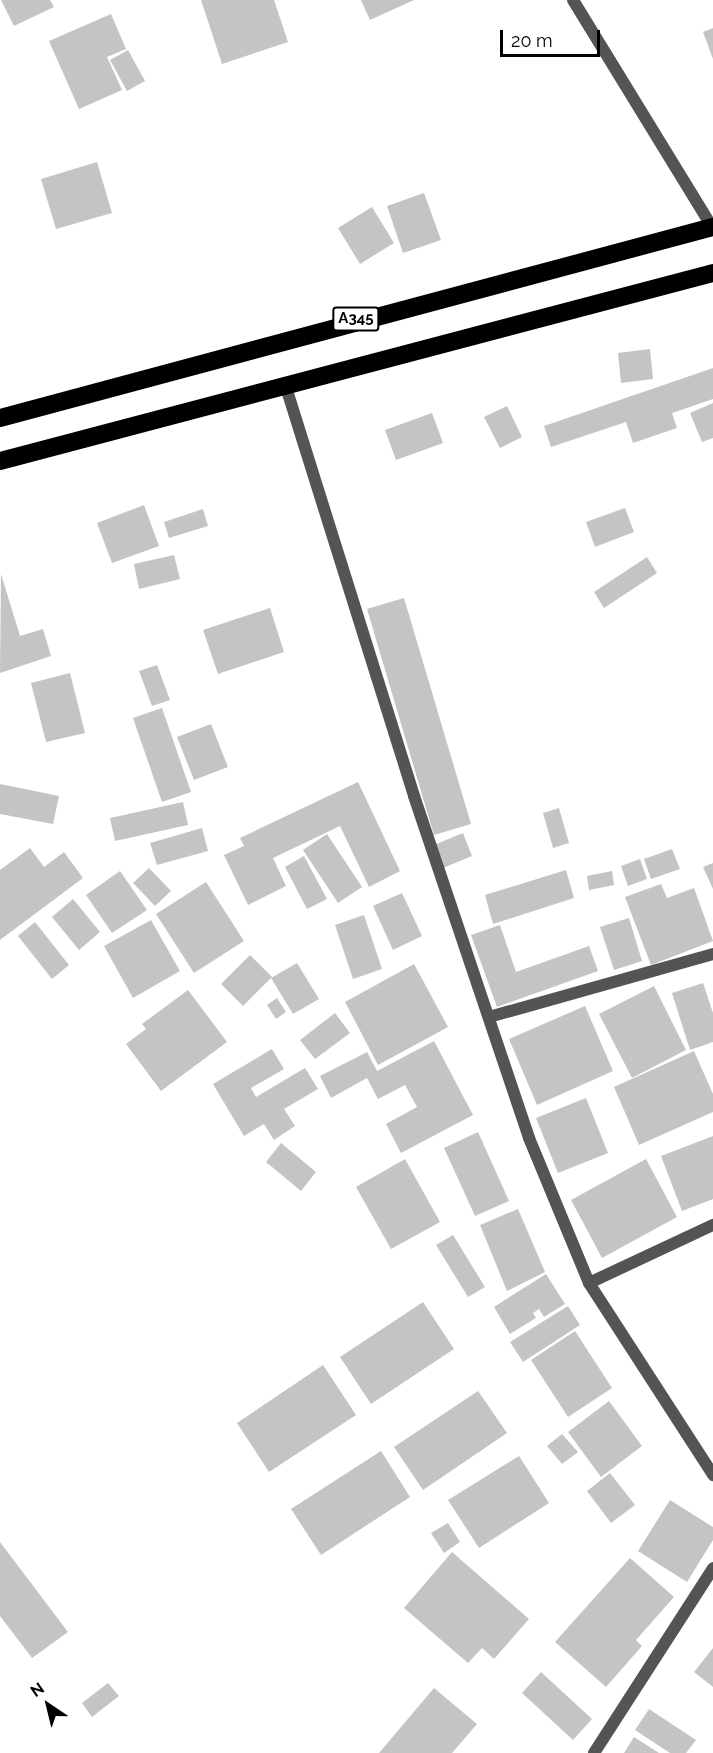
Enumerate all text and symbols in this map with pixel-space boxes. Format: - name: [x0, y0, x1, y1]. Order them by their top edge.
- scale bar: [503, 18, 604, 56]
- text: 20 m: [511, 30, 553, 51]
- road number: A345: [332, 307, 380, 331]
- north arrow: [18, 1675, 78, 1735]
- text: N: [27, 1679, 48, 1701]

